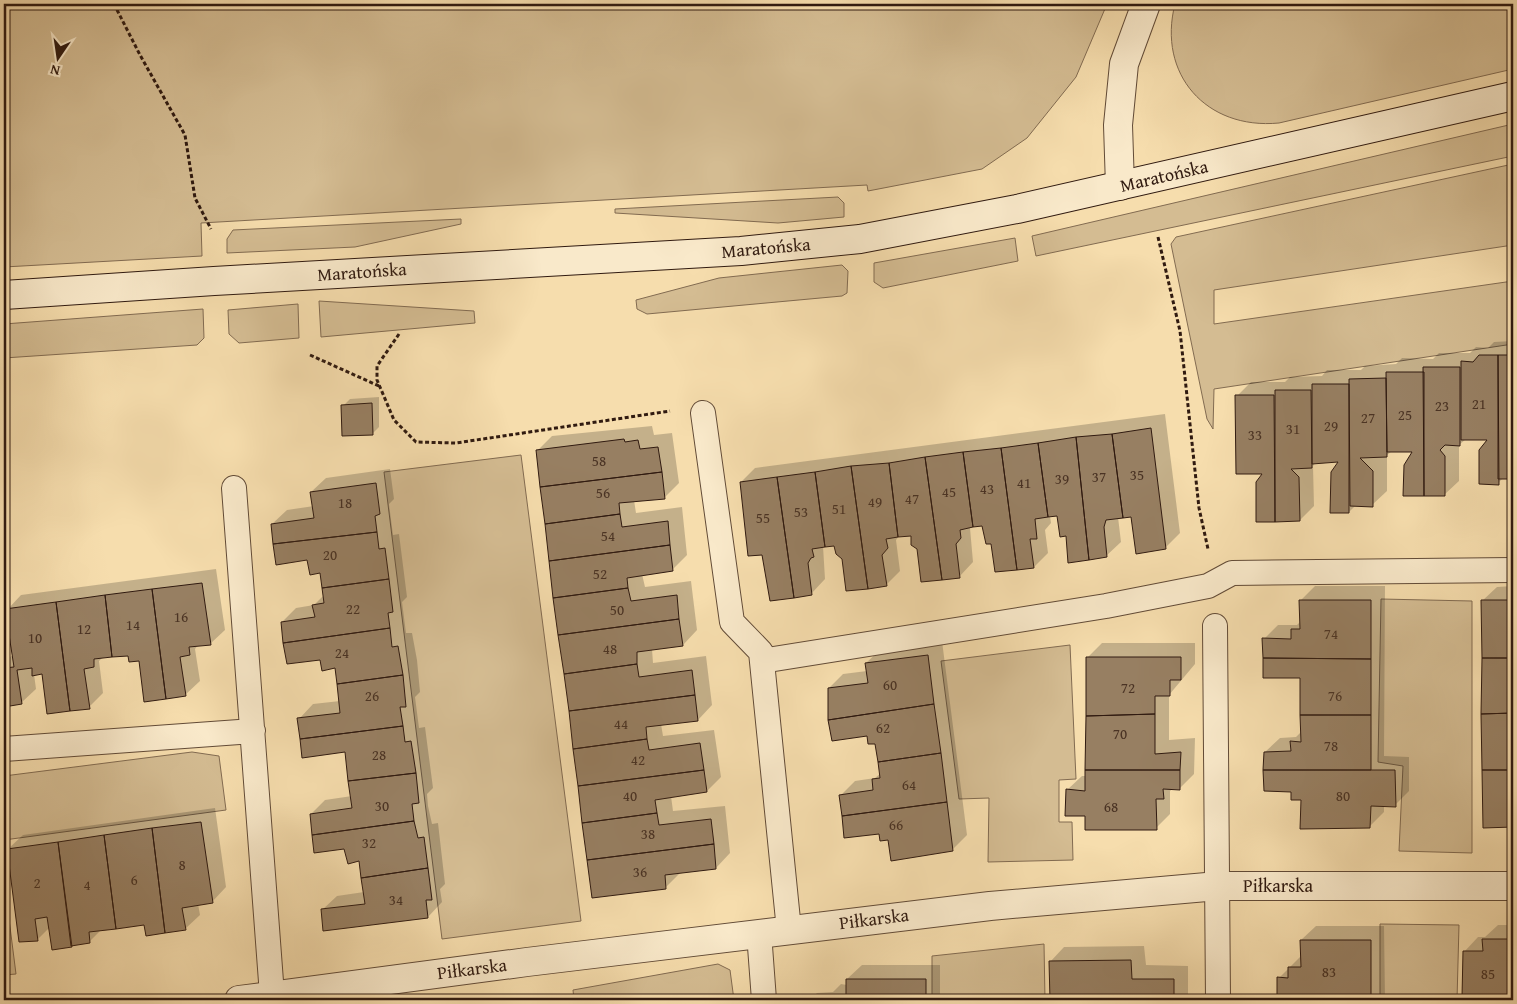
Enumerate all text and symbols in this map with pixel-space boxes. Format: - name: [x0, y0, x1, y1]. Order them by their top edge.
- north arrow: [32, 32, 82, 82]
- text: N: [48, 60, 62, 81]
- street label: Maratońska: [1117, 152, 1211, 199]
- street label: Maratońska: [720, 230, 812, 265]
- street label: Maratońska: [316, 255, 408, 288]
- house number: 21: [1472, 393, 1486, 414]
- house number: 23: [1435, 395, 1449, 416]
- house number: 25: [1398, 404, 1412, 425]
- house number: 27: [1361, 407, 1375, 428]
- house number: 29: [1324, 415, 1338, 436]
- house number: 31: [1286, 418, 1300, 439]
- house number: 33: [1248, 424, 1262, 445]
- house number: 58: [592, 450, 606, 471]
- house number: 35: [1130, 464, 1144, 485]
- house number: 37: [1092, 466, 1106, 487]
- house number: 39: [1055, 468, 1069, 489]
- house number: 41: [1017, 472, 1031, 493]
- house number: 43: [980, 478, 994, 499]
- house number: 45: [942, 481, 956, 502]
- house number: 56: [596, 482, 610, 503]
- house number: 47: [905, 488, 919, 509]
- house number: 49: [868, 491, 882, 512]
- house number: 18: [338, 492, 352, 513]
- house number: 51: [832, 498, 846, 519]
- house number: 53: [794, 501, 808, 522]
- house number: 55: [756, 507, 770, 528]
- house number: 54: [601, 525, 615, 546]
- house number: 20: [323, 544, 337, 565]
- house number: 52: [593, 563, 607, 584]
- house number: 22: [346, 598, 360, 619]
- house number: 50: [610, 599, 624, 620]
- house number: 16: [174, 606, 188, 627]
- house number: 14: [126, 614, 140, 635]
- house number: 12: [77, 618, 91, 639]
- house number: 74: [1324, 623, 1338, 644]
- house number: 10: [28, 627, 42, 648]
- house number: 48: [603, 638, 617, 659]
- house number: 24: [335, 642, 349, 663]
- house number: 60: [883, 674, 897, 695]
- house number: 72: [1121, 677, 1135, 698]
- house number: 26: [365, 685, 379, 706]
- house number: 76: [1328, 685, 1342, 706]
- house number: 44: [614, 713, 628, 734]
- house number: 62: [876, 717, 890, 738]
- house number: 70: [1113, 723, 1127, 744]
- house number: 78: [1324, 735, 1338, 756]
- house number: 28: [372, 744, 386, 765]
- house number: 42: [631, 749, 645, 770]
- house number: 64: [902, 774, 916, 795]
- house number: 40: [623, 785, 637, 806]
- house number: 80: [1336, 785, 1350, 806]
- house number: 30: [375, 795, 389, 816]
- house number: 68: [1104, 796, 1118, 817]
- house number: 66: [889, 814, 903, 835]
- house number: 38: [641, 823, 655, 844]
- house number: 32: [362, 832, 376, 853]
- house number: 8: [178, 854, 186, 875]
- house number: 36: [633, 861, 647, 882]
- house number: 6: [130, 869, 138, 890]
- house number: 2: [33, 872, 41, 893]
- street label: Piłkarska: [1243, 872, 1313, 899]
- house number: 4: [83, 874, 91, 895]
- house number: 34: [389, 889, 403, 910]
- street label: Piłkarska: [838, 901, 911, 936]
- street label: Piłkarska: [436, 951, 509, 986]
- house number: 83: [1322, 961, 1336, 982]
- house number: 85: [1481, 963, 1495, 984]

